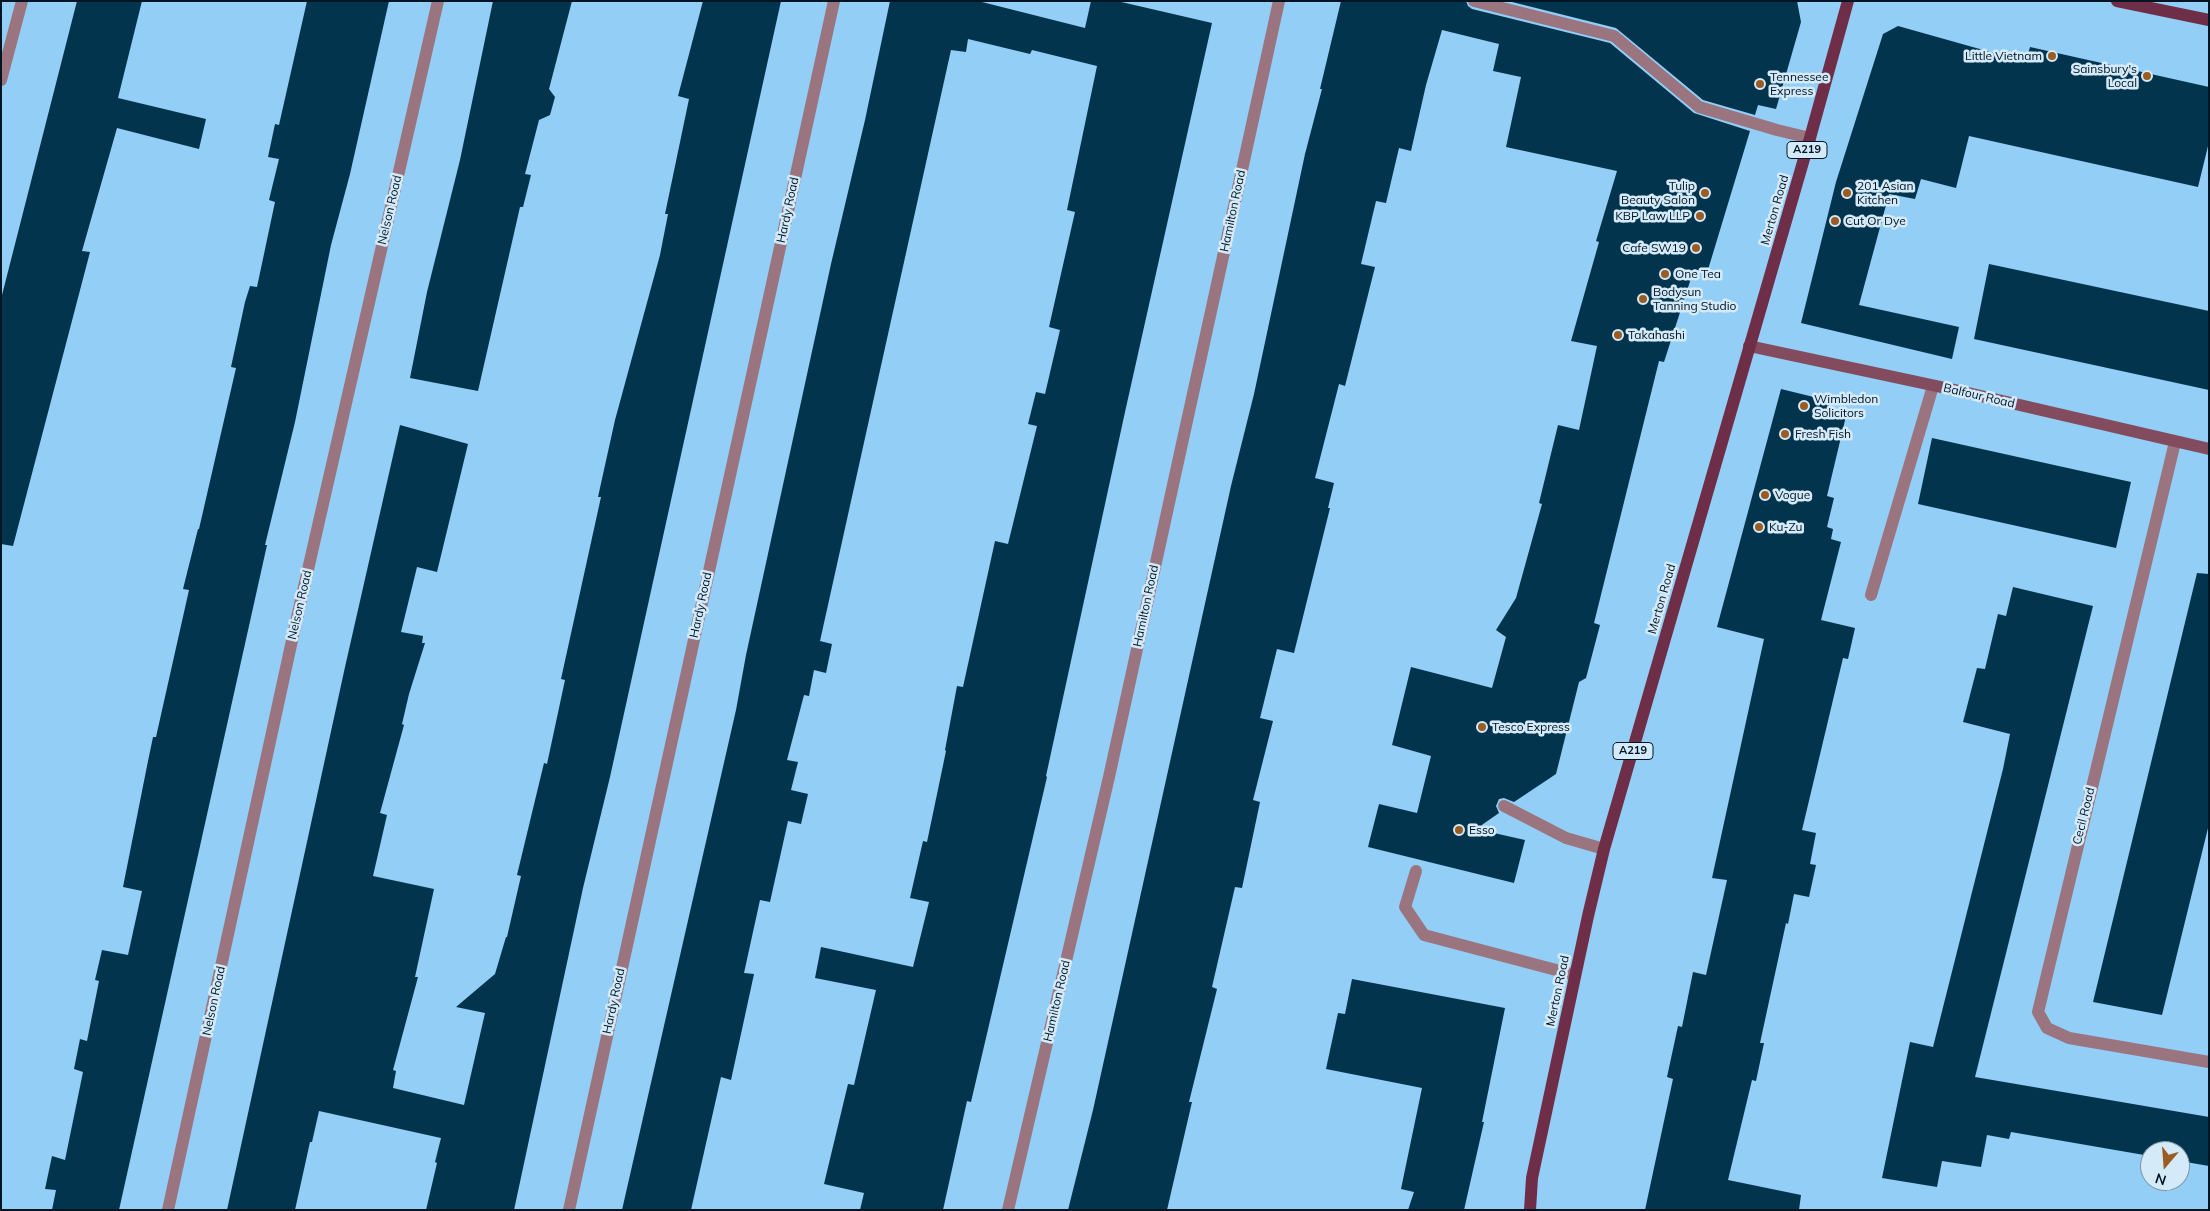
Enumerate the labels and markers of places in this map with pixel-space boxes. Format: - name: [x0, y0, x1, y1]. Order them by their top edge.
- place label: Little Vietnam: [1965, 49, 2042, 63]
- marker: Little Vietnam: [2046, 50, 2058, 62]
- place label: Sainsbury's Local: [2073, 62, 2137, 90]
- place label: Tennessee Express: [1770, 70, 1828, 98]
- marker: Sainsbury's Local: [2141, 70, 2153, 82]
- marker: Tennessee Express: [1754, 78, 1766, 90]
- place label: Tulip Beauty Salon: [1621, 179, 1695, 207]
- place label: 201 Asian Kitchen: [1857, 179, 1914, 207]
- marker: Tulip Beauty Salon: [1699, 187, 1711, 199]
- marker: 201 Asian Kitchen: [1841, 187, 1853, 199]
- place label: KBP Law LLP: [1615, 209, 1690, 223]
- marker: KBP Law LLP: [1694, 210, 1706, 222]
- place label: Cut Or Dye: [1845, 214, 1906, 228]
- marker: Cut Or Dye: [1829, 215, 1841, 227]
- place label: Cafe SW19: [1622, 241, 1686, 255]
- marker: Cafe SW19: [1690, 242, 1702, 254]
- place label: One Tea: [1675, 267, 1721, 281]
- marker: One Tea: [1659, 268, 1671, 280]
- place label: Bodysun Tanning Studio: [1653, 285, 1736, 313]
- marker: Bodysun Tanning Studio: [1637, 293, 1649, 305]
- place label: Takahashi: [1628, 328, 1685, 342]
- marker: Takahashi: [1612, 329, 1624, 341]
- place label: Wimbledon Solicitors: [1814, 392, 1878, 420]
- marker: Wimbledon Solicitors: [1798, 400, 1810, 412]
- place label: Fresh Fish: [1795, 427, 1851, 441]
- marker: Fresh Fish: [1779, 428, 1791, 440]
- place label: Vogue: [1775, 488, 1810, 502]
- marker: Vogue: [1759, 489, 1771, 501]
- place label: Ku-Zu: [1769, 520, 1803, 534]
- marker: Ku-Zu: [1753, 521, 1765, 533]
- place label: Tesco Express: [1492, 720, 1570, 734]
- marker: Tesco Express: [1476, 721, 1488, 733]
- place label: Esso: [1469, 823, 1495, 837]
- marker: Esso: [1453, 824, 1465, 836]

